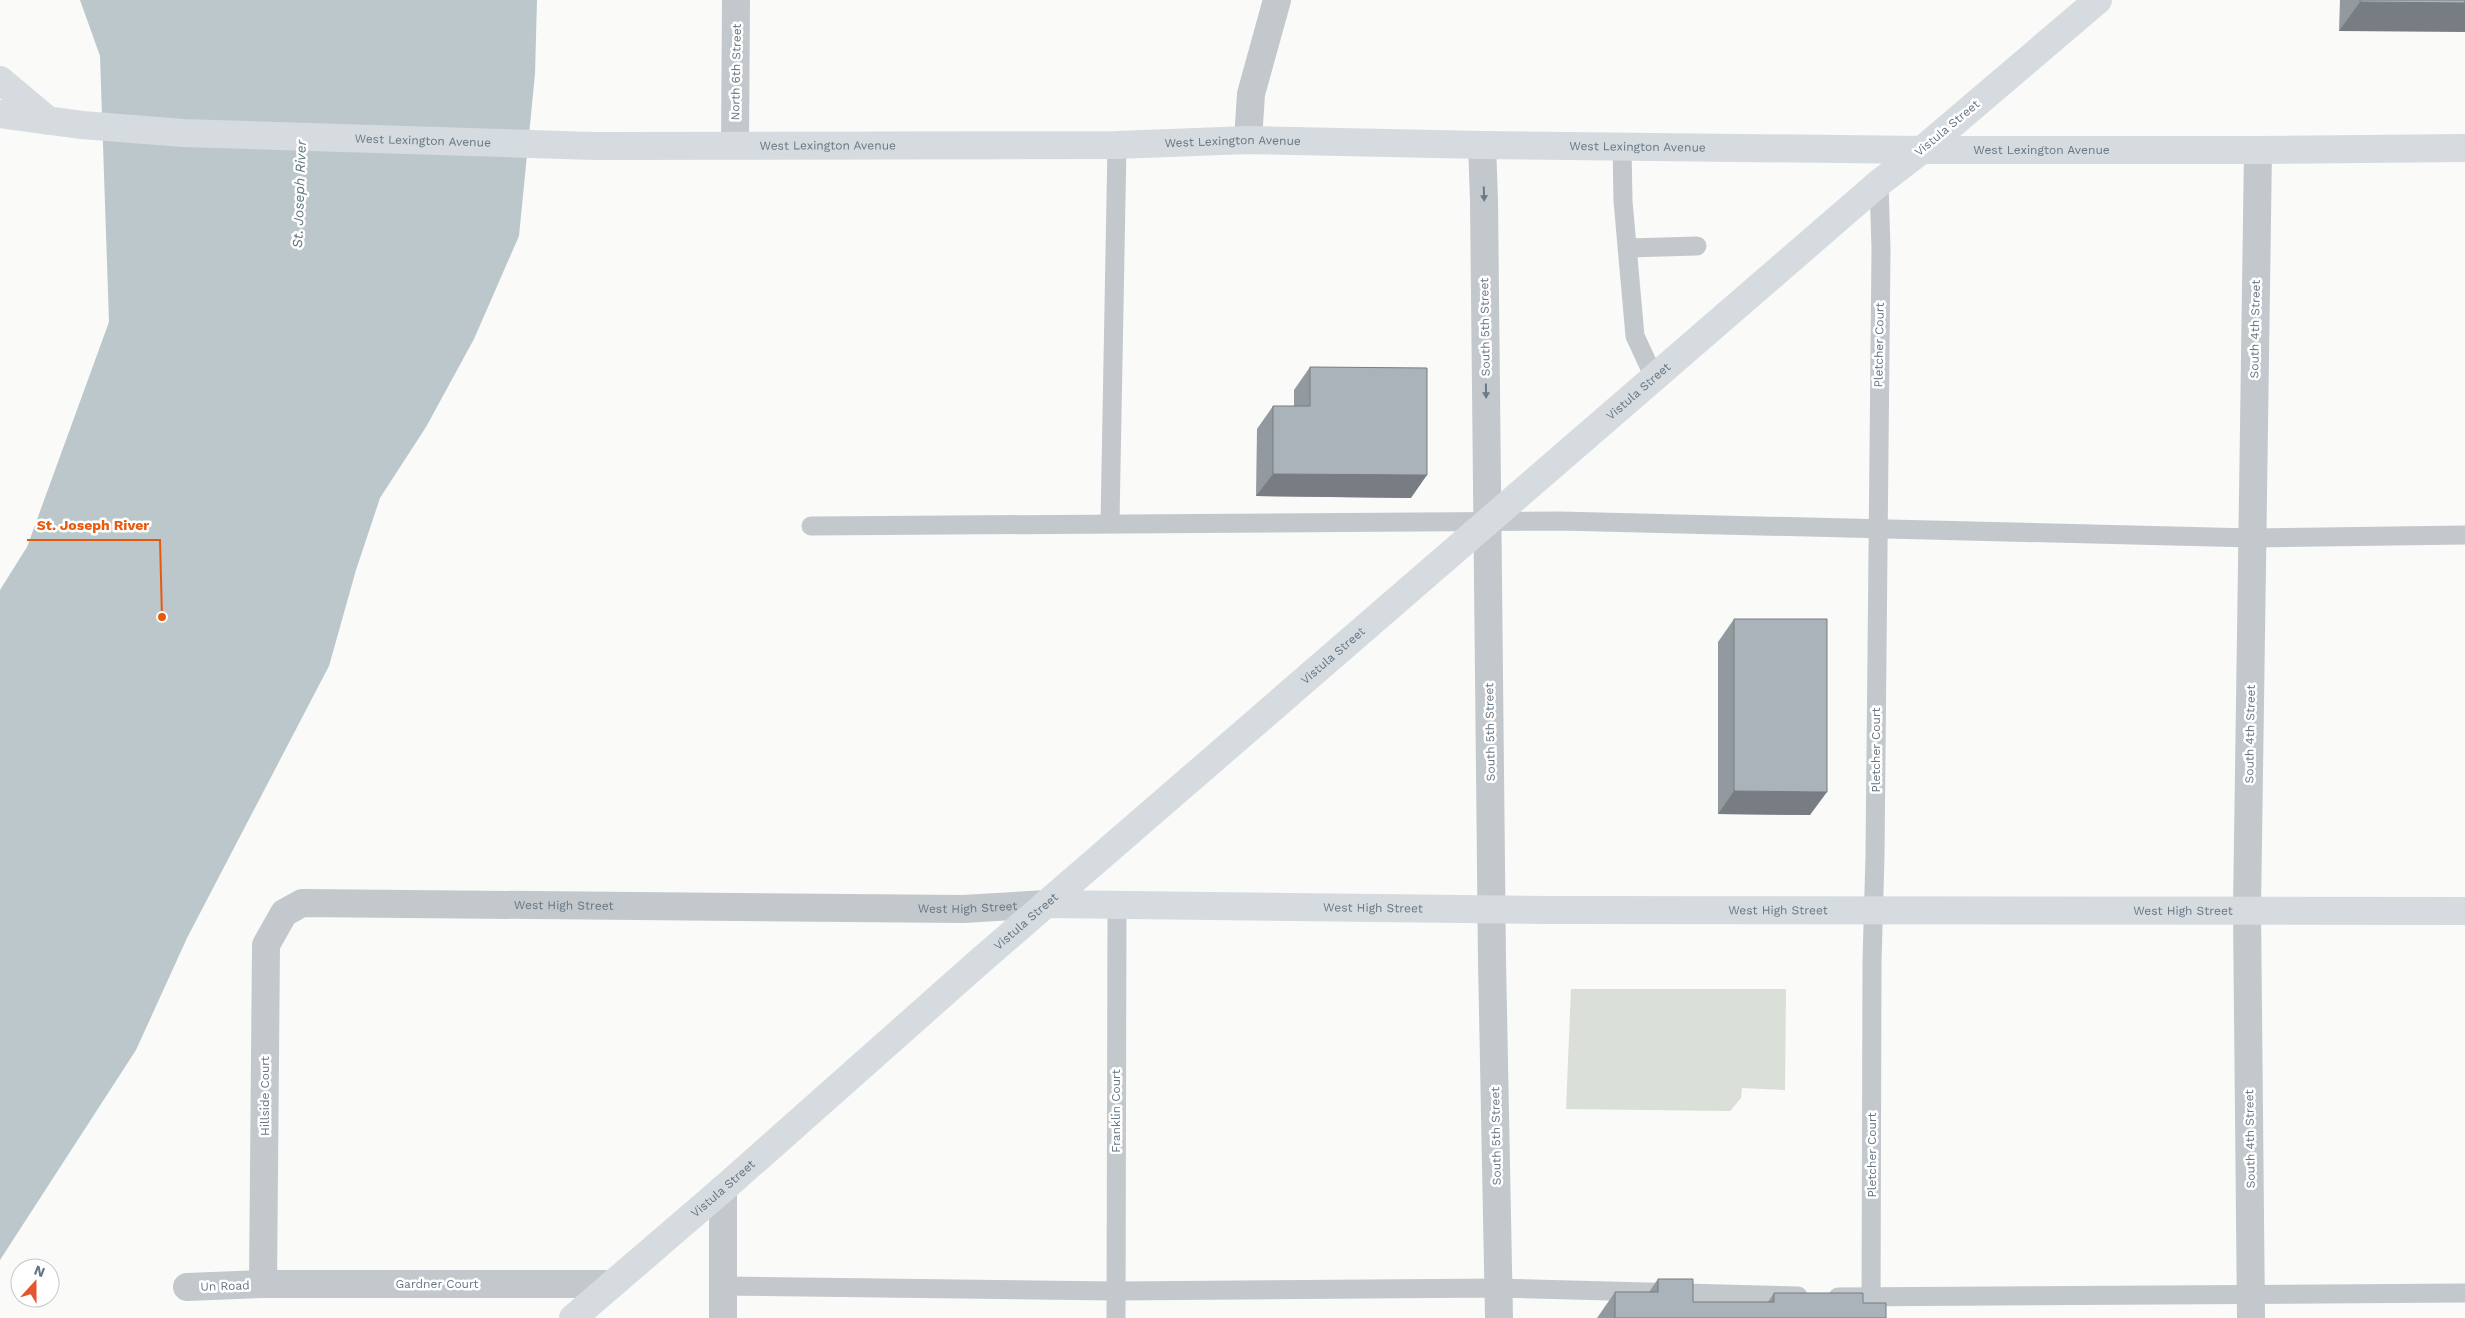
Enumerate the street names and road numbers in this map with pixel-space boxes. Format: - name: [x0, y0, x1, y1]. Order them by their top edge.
- street label: North 6th Street: [728, 23, 744, 121]
- street label: Vistula Street: [1912, 97, 1982, 159]
- street label: West Lexington Avenue: [354, 131, 491, 150]
- street label: West Lexington Avenue: [1164, 133, 1301, 150]
- street label: West Lexington Avenue: [760, 138, 896, 153]
- street label: West Lexington Avenue: [1569, 139, 1706, 155]
- street label: West Lexington Avenue: [1973, 143, 2110, 157]
- street label: South 5th Street: [1477, 278, 1493, 376]
- street label: South 4th Street: [2247, 279, 2263, 379]
- street label: Pletcher Court: [1871, 302, 1887, 388]
- street label: Vistula Street: [1603, 360, 1673, 423]
- street label: Vistula Street: [1298, 624, 1368, 687]
- street label: South 5th Street: [1482, 683, 1498, 781]
- street label: South 4th Street: [2242, 684, 2258, 784]
- street label: Pletcher Court: [1869, 708, 1883, 792]
- street label: Vistula Street: [991, 890, 1061, 953]
- street label: West High Street: [514, 898, 614, 913]
- street label: West High Street: [918, 899, 1018, 916]
- street label: West High Street: [1323, 900, 1423, 915]
- street label: West High Street: [1728, 903, 1828, 917]
- street label: West High Street: [2133, 904, 2233, 918]
- street label: Hillside Court: [258, 1056, 272, 1136]
- street label: Franklin Court: [1109, 1069, 1123, 1153]
- street label: South 5th Street: [1488, 1087, 1504, 1185]
- street label: South 4th Street: [2242, 1089, 2258, 1189]
- street label: Pletcher Court: [1865, 1113, 1879, 1197]
- street label: Vistula Street: [688, 1157, 758, 1220]
- street label: Gardner Court: [395, 1277, 479, 1291]
- street label: Un Road: [200, 1278, 250, 1294]

